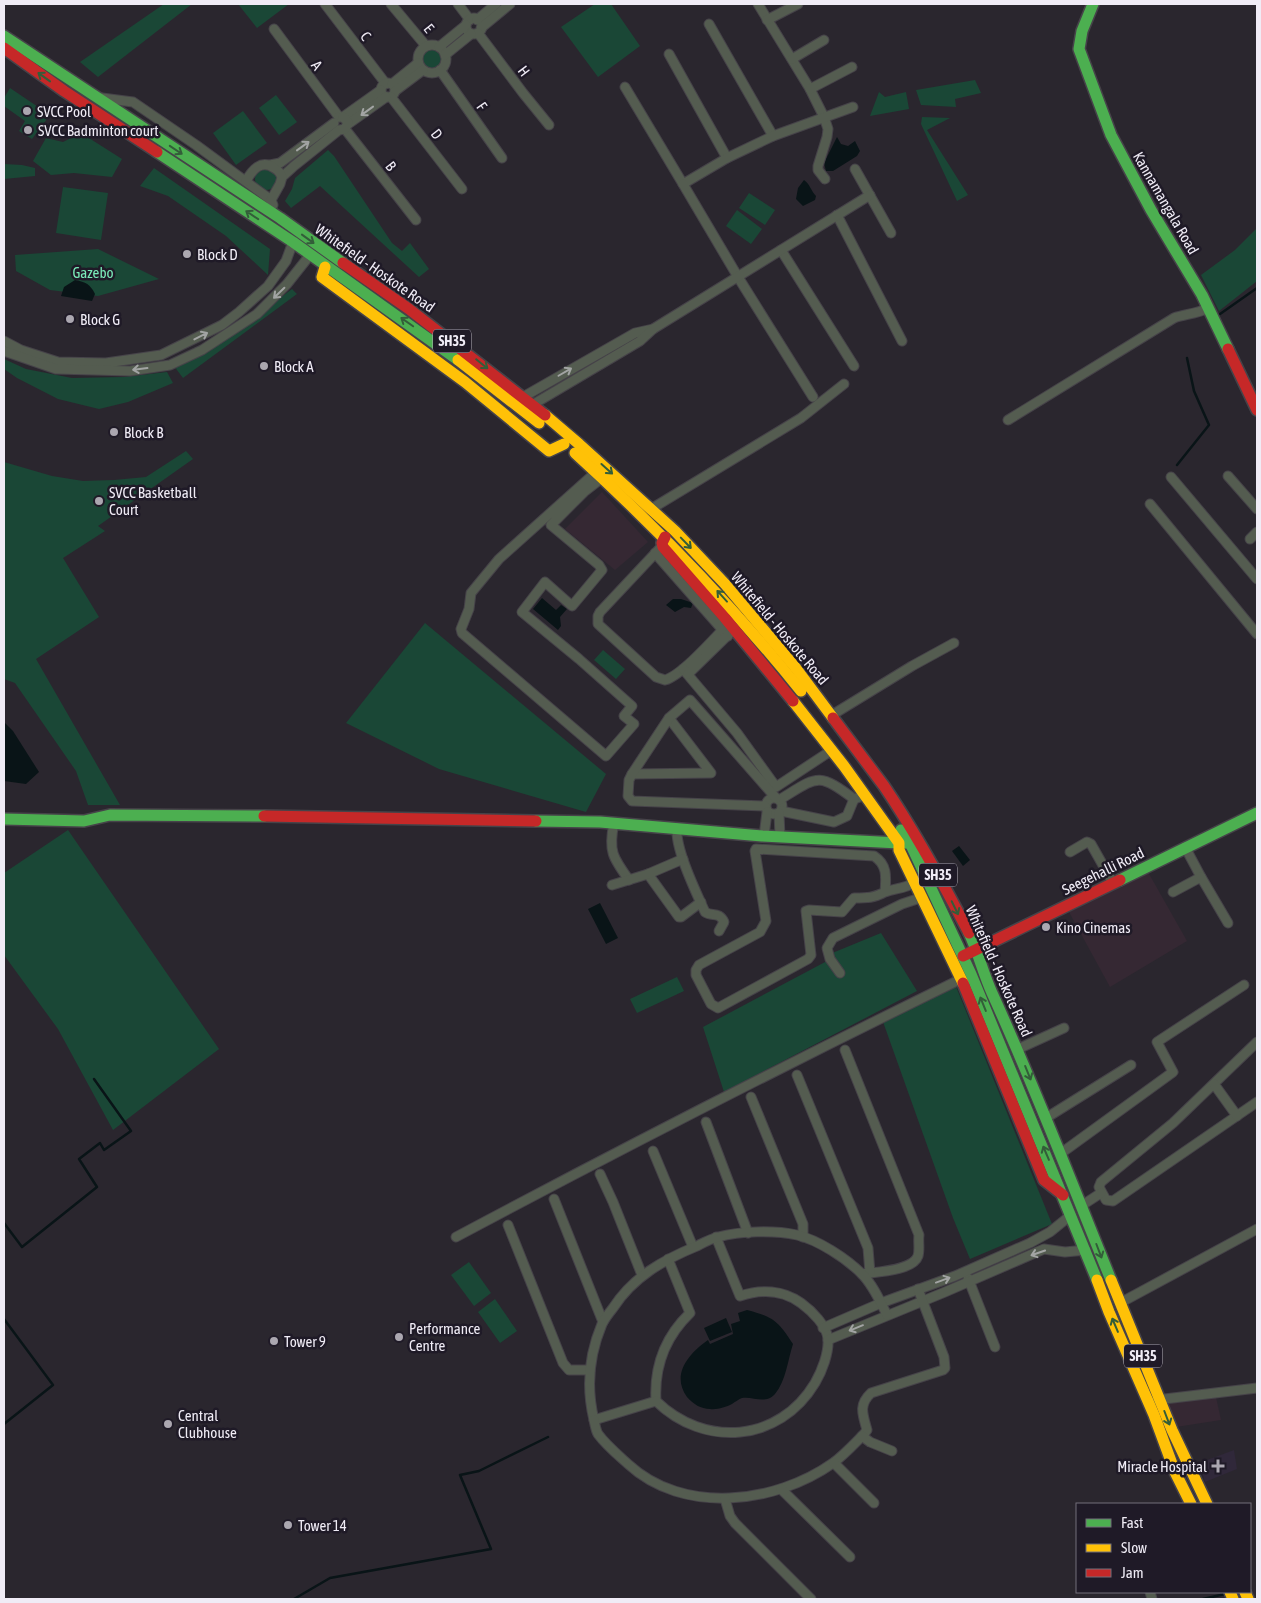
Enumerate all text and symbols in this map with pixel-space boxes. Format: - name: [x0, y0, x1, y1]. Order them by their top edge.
- street label: E: [420, 20, 438, 36]
- street label: C: [357, 28, 375, 44]
- street label: A: [308, 57, 326, 74]
- street label: H: [515, 62, 533, 80]
- one-way arrow: [37, 72, 51, 82]
- street label: F: [473, 99, 491, 113]
- place label: SVCC Pool: [37, 103, 91, 120]
- marker: SVCC Pool: [21, 105, 33, 117]
- one-way arrow: [360, 106, 374, 116]
- place label: SVCC Badminton court: [38, 122, 158, 139]
- marker: SVCC Badminton court: [22, 124, 34, 136]
- street label: D: [428, 125, 446, 143]
- one-way arrow: [296, 141, 310, 151]
- one-way arrow: [168, 145, 182, 155]
- street label: Kannamangala Road: [1130, 149, 1202, 257]
- street label: B: [382, 158, 400, 174]
- one-way arrow: [245, 210, 259, 220]
- street label: Whitefield - Hoskote Road: [312, 220, 438, 316]
- one-way arrow: [301, 234, 315, 244]
- place label: Block D: [197, 246, 238, 263]
- marker: Block D: [181, 248, 193, 260]
- park label: Gazebo: [72, 264, 114, 281]
- one-way arrow: [273, 286, 285, 299]
- place label: Block G: [80, 311, 120, 328]
- marker: Block G: [64, 313, 76, 325]
- one-way arrow: [400, 317, 414, 327]
- road number: SH35: [433, 330, 471, 352]
- one-way arrow: [193, 331, 208, 340]
- place label: Block A: [274, 358, 314, 375]
- one-way arrow: [475, 359, 488, 370]
- marker: Block A: [258, 360, 270, 372]
- one-way arrow: [132, 364, 148, 374]
- one-way arrow: [557, 367, 572, 377]
- place label: Block B: [124, 424, 163, 441]
- marker: Block B: [108, 426, 120, 438]
- one-way arrow: [600, 463, 613, 475]
- place label: SVCC Basketball Court: [109, 484, 197, 518]
- marker: SVCC Basketball Court: [93, 495, 105, 507]
- one-way arrow: [680, 536, 692, 549]
- street label: Whitefield - Hoskote Road: [728, 568, 832, 688]
- one-way arrow: [716, 589, 727, 602]
- street label: Seegehalli Road: [1059, 844, 1147, 898]
- road number: SH35: [919, 864, 957, 886]
- one-way arrow: [951, 900, 960, 915]
- street label: Whitefield - Hoskote Road: [962, 903, 1036, 1039]
- place label: Kino Cinemas: [1056, 919, 1131, 936]
- marker: Kino Cinemas: [1040, 921, 1052, 933]
- one-way arrow: [977, 996, 986, 1011]
- one-way arrow: [1023, 1065, 1033, 1080]
- one-way arrow: [1040, 1146, 1050, 1161]
- one-way arrow: [1095, 1243, 1104, 1259]
- one-way arrow: [1030, 1248, 1046, 1258]
- one-way arrow: [935, 1275, 950, 1284]
- one-way arrow: [1109, 1318, 1119, 1333]
- place label: Performance Centre: [409, 1320, 481, 1354]
- one-way arrow: [849, 1324, 864, 1334]
- marker: Performance Centre: [393, 1331, 405, 1343]
- place label: Tower 9: [284, 1333, 326, 1350]
- marker: Tower 9: [268, 1335, 280, 1347]
- road number: SH35: [1124, 1344, 1162, 1368]
- place label: Central Clubhouse: [178, 1407, 237, 1441]
- one-way arrow: [1163, 1410, 1173, 1425]
- marker: Central Clubhouse: [162, 1418, 174, 1430]
- place label: Miracle Hospital: [1117, 1458, 1207, 1475]
- marker: Miracle Hospital: [1211, 1459, 1225, 1473]
- legend: [1076, 1503, 1251, 1593]
- text: Fast: [1121, 1514, 1143, 1531]
- place label: Tower 14: [298, 1517, 347, 1534]
- marker: Tower 14: [282, 1519, 294, 1531]
- text: Slow: [1121, 1539, 1147, 1556]
- text: Jam: [1121, 1564, 1144, 1581]

